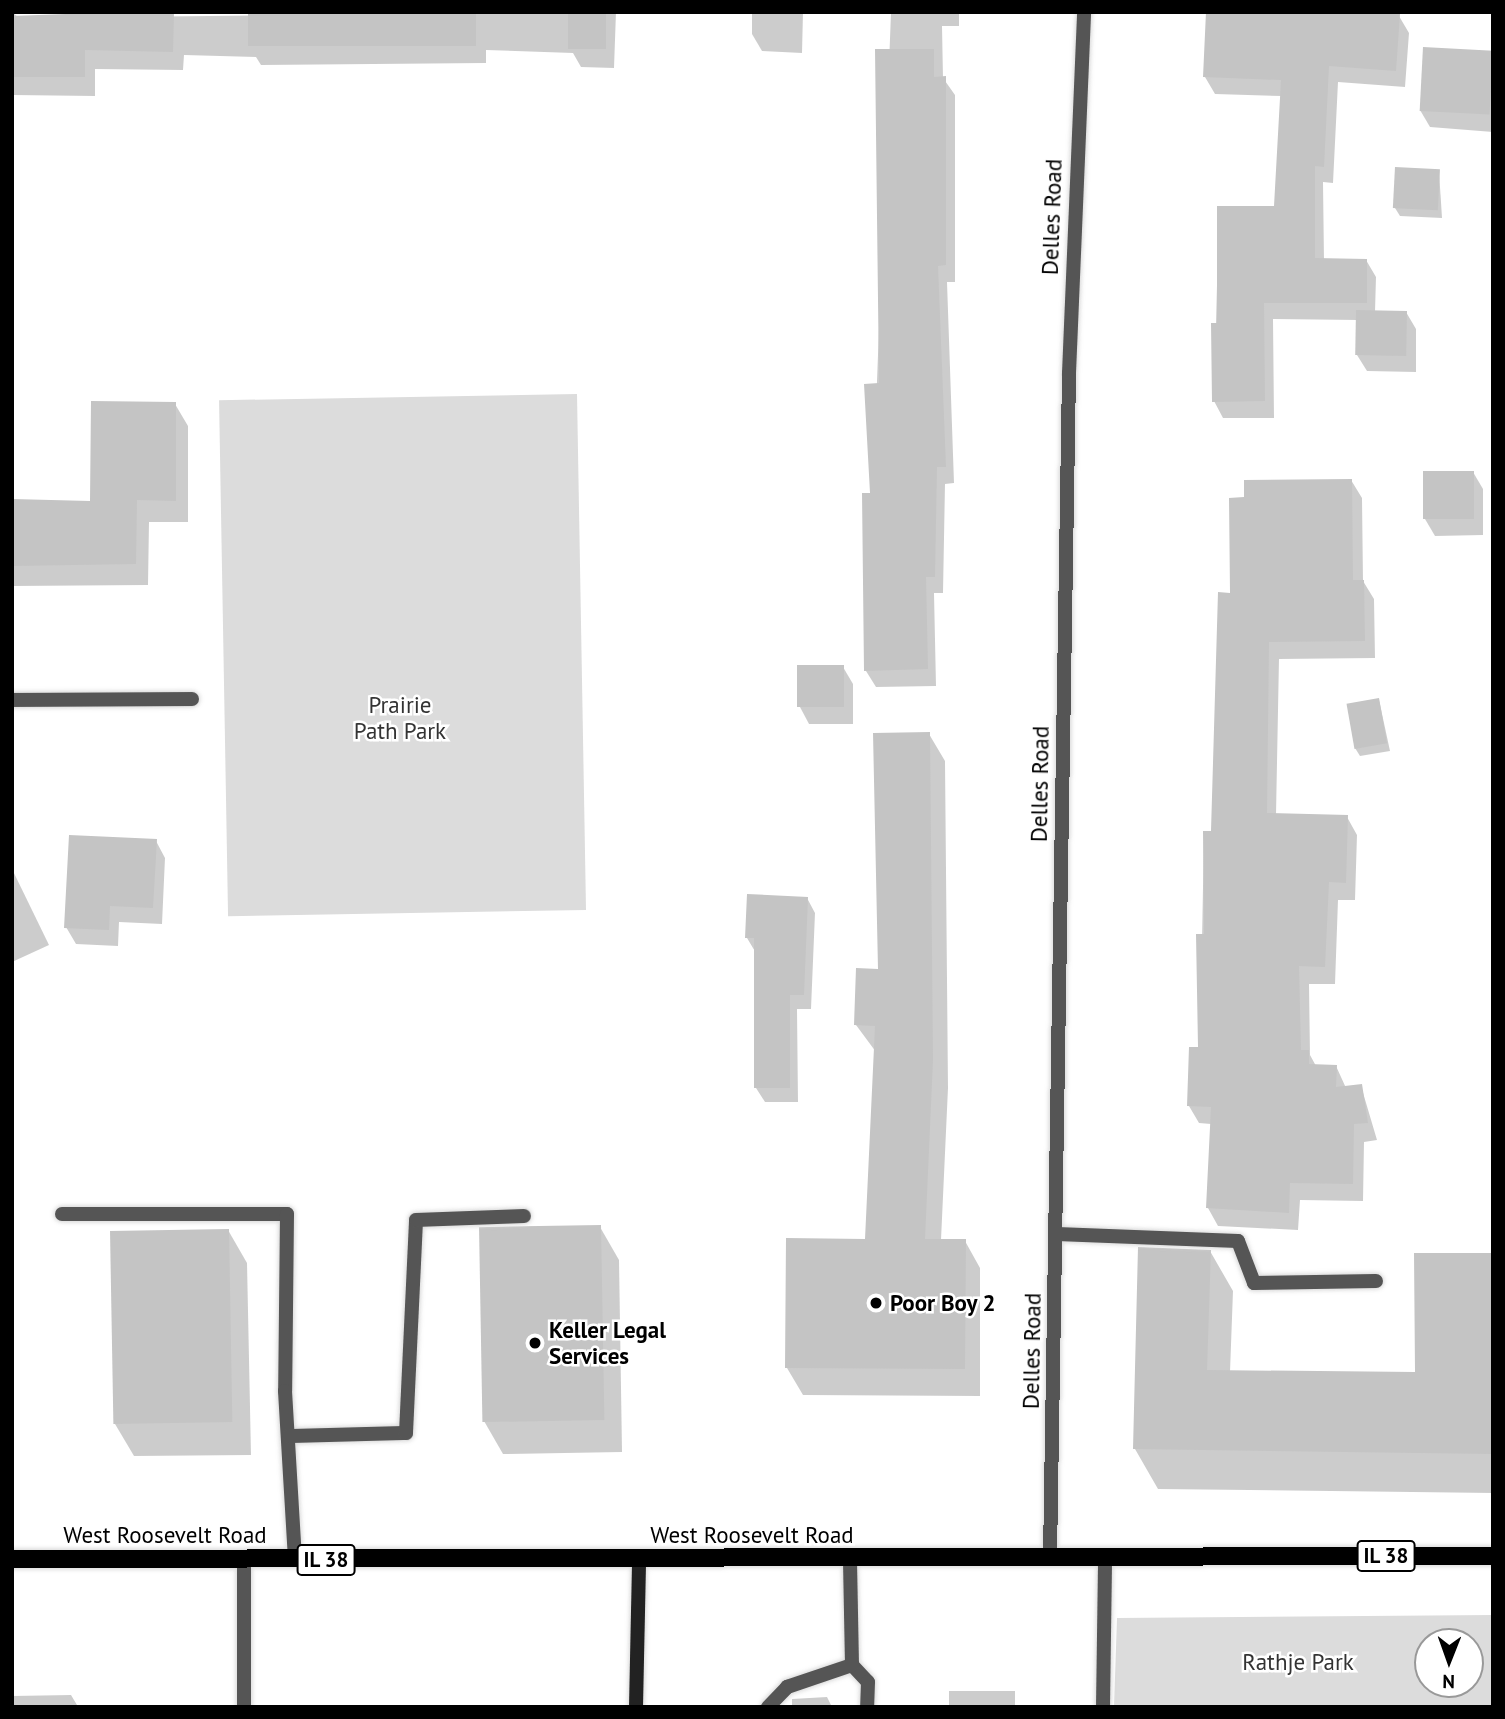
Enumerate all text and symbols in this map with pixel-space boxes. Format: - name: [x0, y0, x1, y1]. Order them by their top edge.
- street label: Delles Road: [1036, 158, 1068, 276]
- park label: Prairie Path Park: [354, 691, 446, 745]
- street label: Delles Road: [1025, 726, 1055, 842]
- place label: Poor Boy 2: [890, 1289, 996, 1317]
- street label: Delles Road: [1017, 1293, 1047, 1409]
- marker: Poor Boy 2: [868, 1295, 884, 1311]
- place label: Keller Legal Services: [549, 1316, 666, 1370]
- marker: Keller Legal Services: [527, 1335, 543, 1351]
- street label: West Roosevelt Road: [63, 1521, 267, 1549]
- street label: West Roosevelt Road: [650, 1521, 854, 1549]
- road number: IL 38: [1354, 1538, 1418, 1574]
- road number: IL 38: [294, 1542, 358, 1578]
- north arrow: [1414, 1628, 1484, 1698]
- park label: Rathje Park: [1242, 1648, 1354, 1676]
- text: N: [1442, 1670, 1455, 1694]

